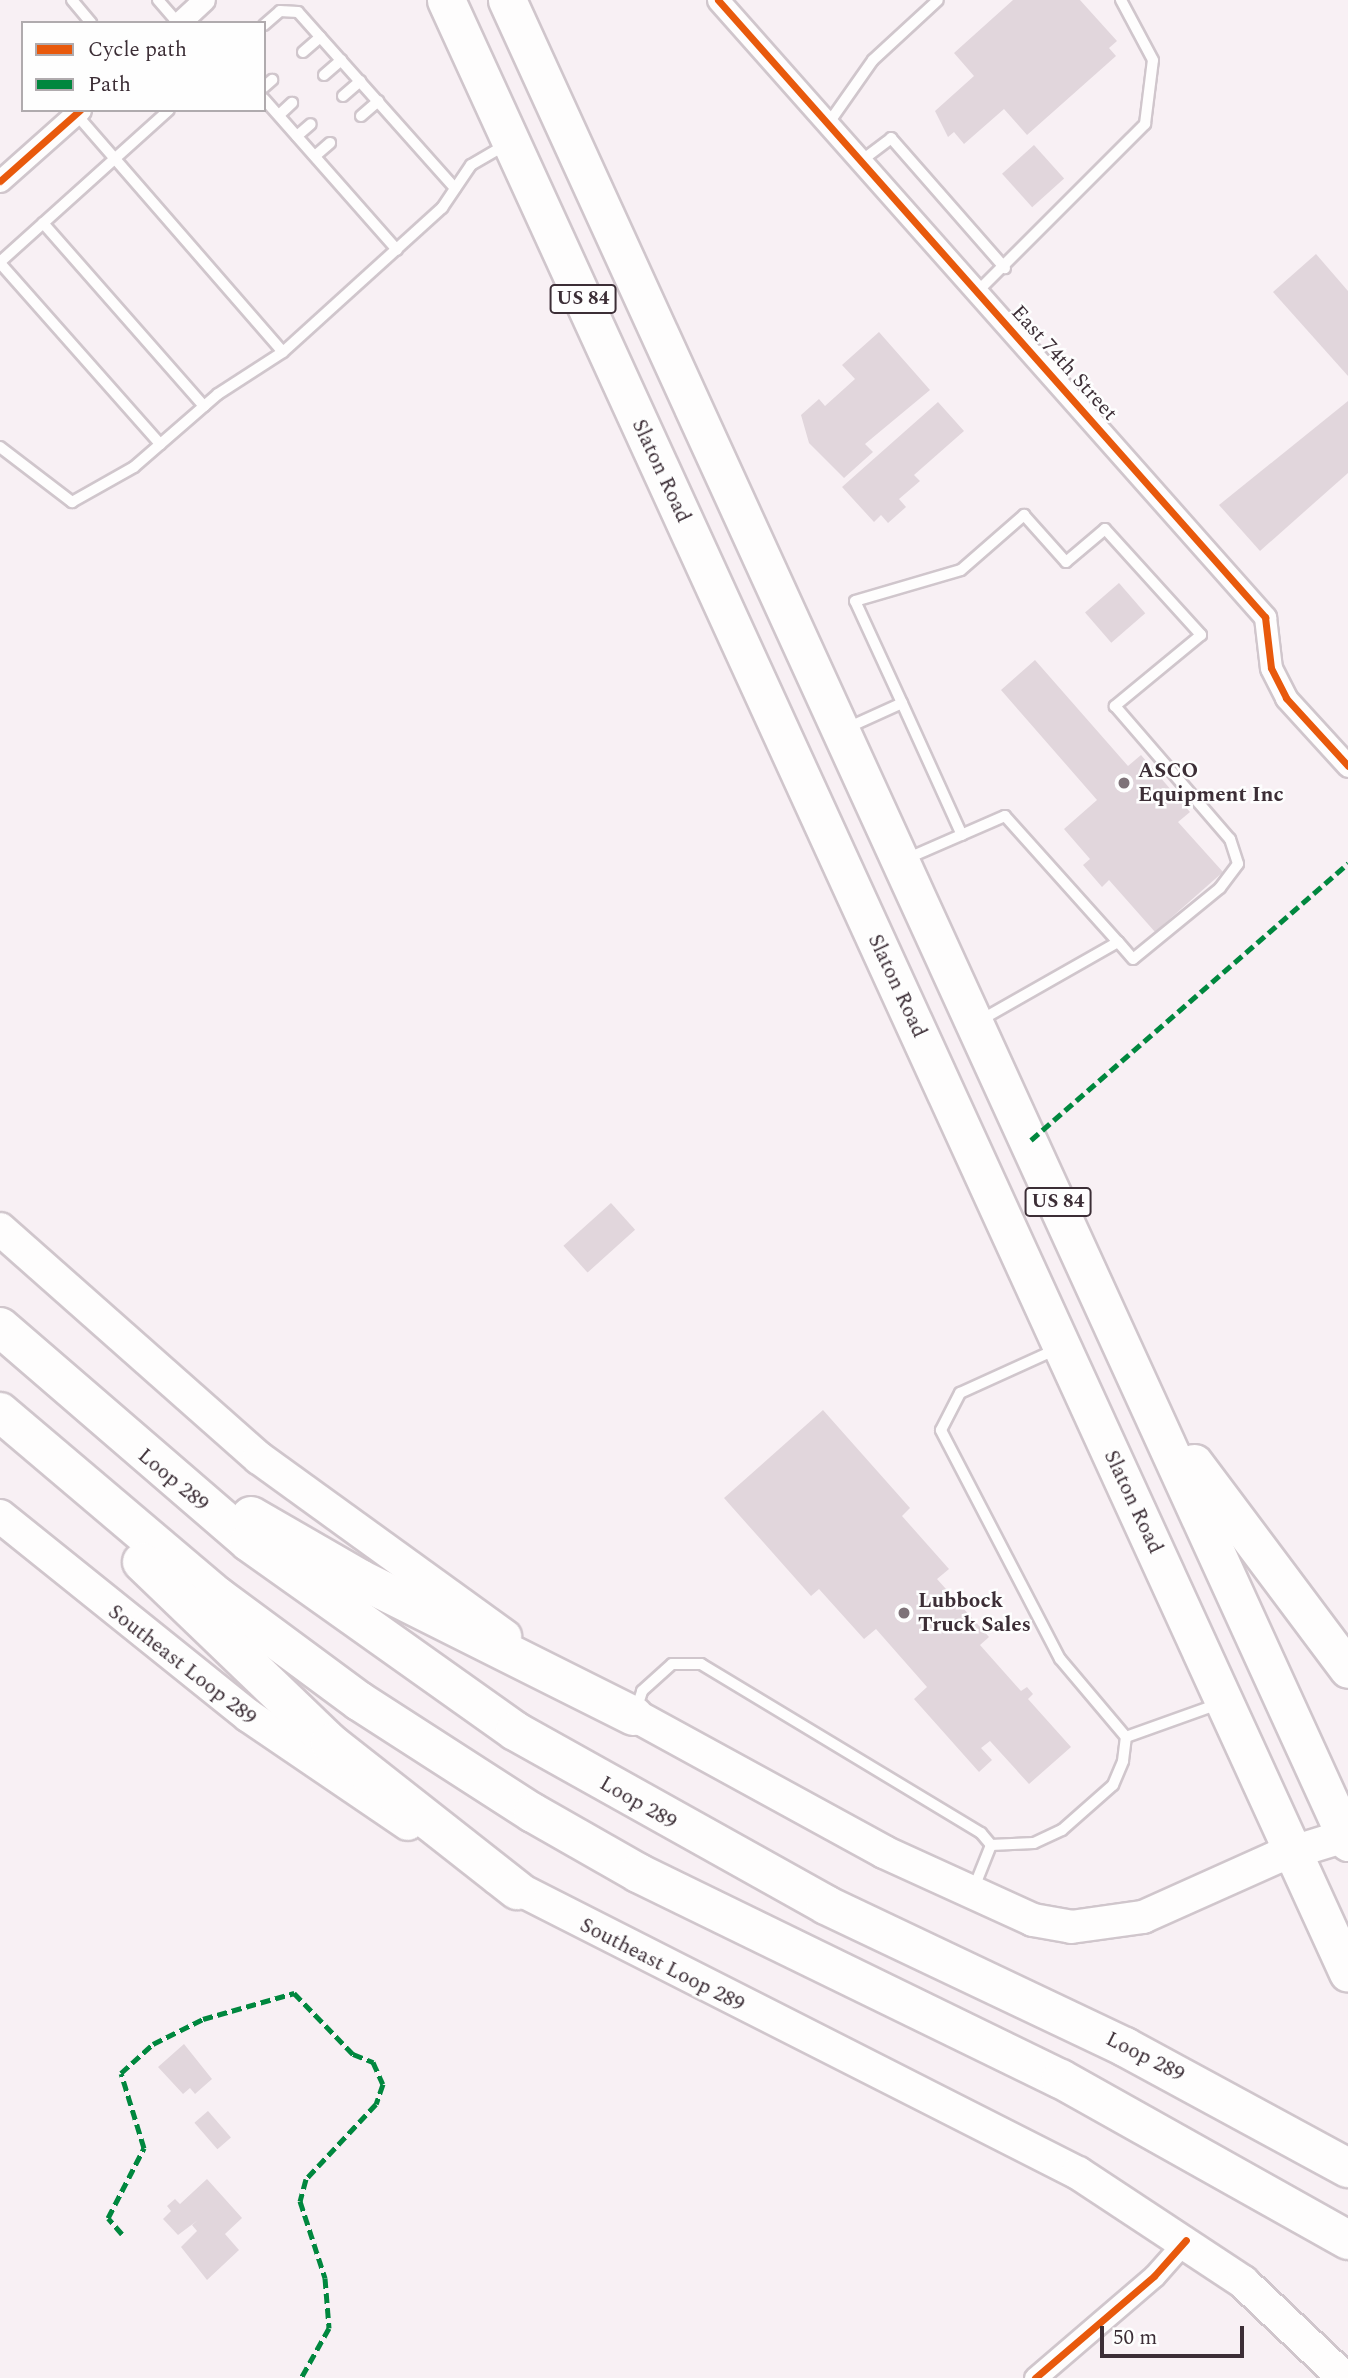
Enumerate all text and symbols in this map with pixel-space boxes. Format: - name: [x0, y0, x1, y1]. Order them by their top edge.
- legend: [21, 21, 266, 112]
- text: Cycle path: [88, 34, 187, 66]
- text: Path: [88, 69, 131, 101]
- road number: US 84: [548, 284, 618, 314]
- street label: East 74th Street: [1006, 300, 1122, 426]
- street label: Slaton Road: [626, 415, 696, 527]
- place label: ASCO Equipment Inc: [1138, 758, 1284, 808]
- marker: ASCO Equipment Inc: [1116, 775, 1132, 791]
- street label: Slaton Road: [862, 930, 932, 1042]
- road number: US 84: [1023, 1186, 1093, 1218]
- street label: Loop 289: [132, 1443, 214, 1517]
- street label: Slaton Road: [1098, 1446, 1168, 1558]
- place label: Lubbock Truck Sales: [918, 1588, 1031, 1638]
- street label: Southeast Loop 289: [103, 1599, 261, 1731]
- marker: Lubbock Truck Sales: [896, 1605, 912, 1621]
- street label: Loop 289: [595, 1771, 681, 1835]
- street label: Southeast Loop 289: [576, 1913, 748, 2017]
- street label: Loop 289: [1102, 2027, 1188, 2087]
- scale bar: [1103, 2312, 1246, 2356]
- text: 50 m: [1113, 2322, 1157, 2354]

